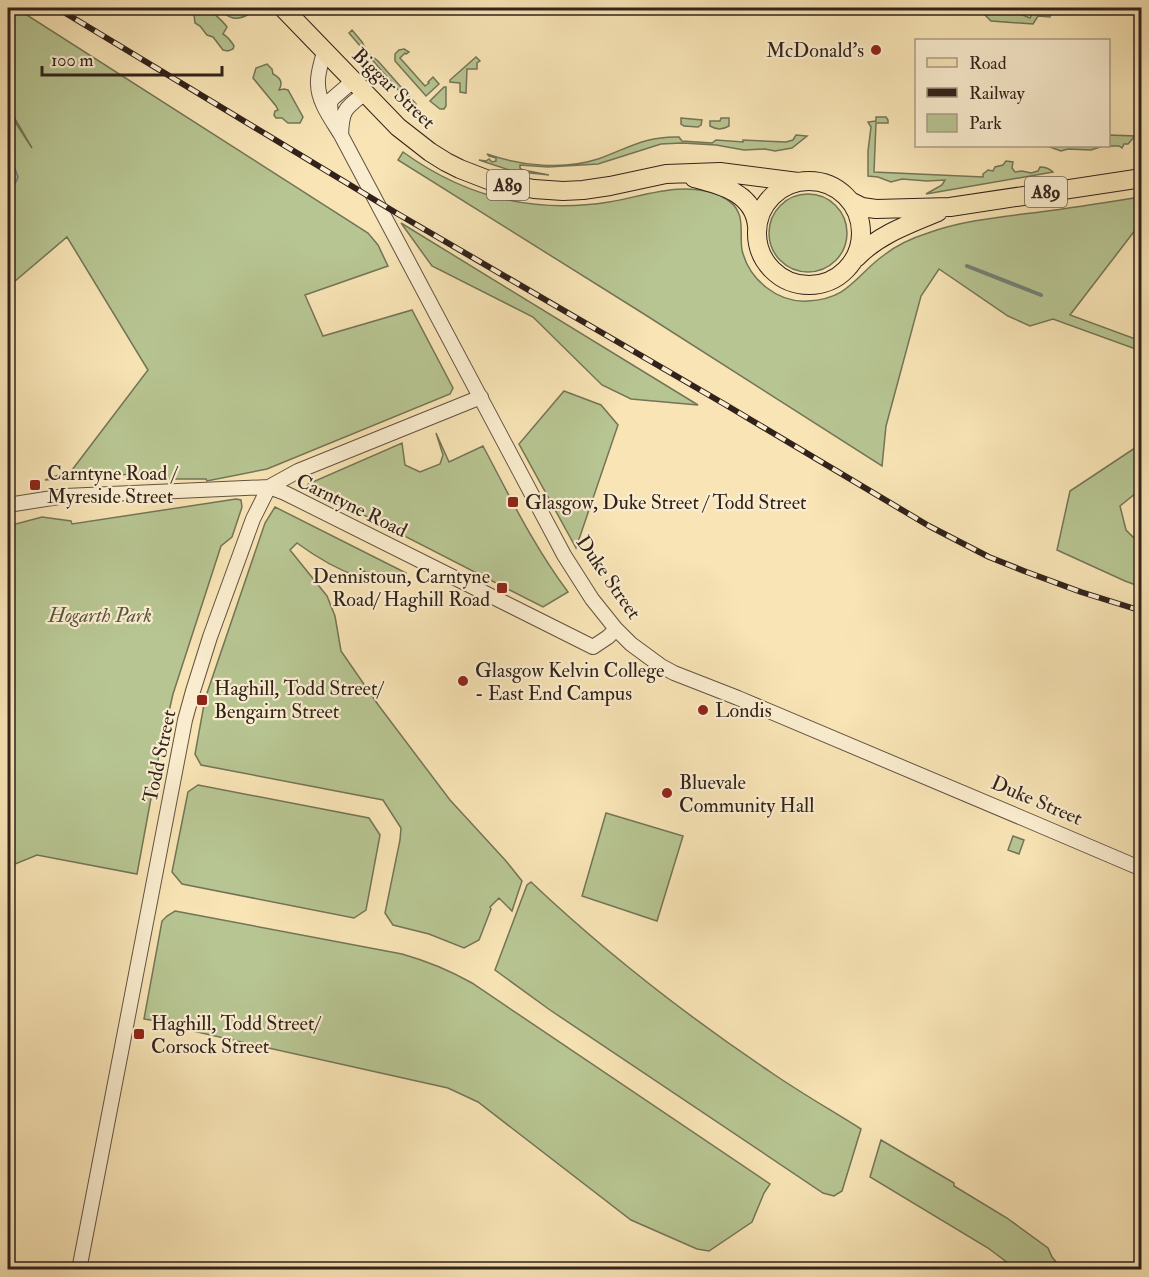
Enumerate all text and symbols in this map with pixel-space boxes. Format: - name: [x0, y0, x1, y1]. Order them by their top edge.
- place label: McDonald's: [766, 38, 864, 63]
- scale bar: [42, 39, 222, 77]
- legend: [915, 39, 1110, 147]
- street label: Biggar Street: [347, 43, 441, 135]
- marker: McDonald's: [869, 43, 883, 57]
- text: 100 m: [51, 49, 94, 72]
- text: Road: [969, 52, 1007, 75]
- text: Railway: [969, 82, 1026, 105]
- text: Park: [969, 112, 1002, 135]
- road number: A89: [487, 170, 529, 200]
- road number: A89: [1025, 177, 1067, 207]
- place label: Carntyne Road / Myreside Street: [47, 461, 179, 509]
- street label: Carntyne Road: [292, 468, 412, 543]
- marker: Carntyne Road / Myreside Street: [28, 478, 42, 492]
- place label: Glasgow, Duke Street / Todd Street: [525, 490, 807, 515]
- marker: Glasgow, Duke Street / Todd Street: [506, 495, 520, 509]
- street label: Duke Street: [571, 531, 647, 624]
- place label: Dennistoun, Carntyne Road/ Haghill Road: [313, 564, 490, 612]
- marker: Dennistoun, Carntyne Road/ Haghill Road: [495, 581, 509, 595]
- park label: Hogarth Park: [47, 603, 152, 628]
- place label: Glasgow Kelvin College - East End Campus: [475, 658, 664, 707]
- marker: Glasgow Kelvin College - East End Campus: [456, 674, 470, 688]
- place label: Haghill, Todd Street/ Bengairn Street: [214, 676, 384, 724]
- marker: Haghill, Todd Street/ Bengairn Street: [195, 693, 209, 707]
- place label: Londis: [715, 698, 772, 723]
- marker: Londis: [696, 703, 710, 717]
- street label: Todd Street: [137, 707, 182, 805]
- place label: Bluevale Community Hall: [679, 770, 814, 818]
- street label: Duke Street: [987, 770, 1087, 831]
- marker: Bluevale Community Hall: [660, 786, 674, 800]
- place label: Haghill, Todd Street/ Corsock Street: [151, 1011, 321, 1059]
- marker: Haghill, Todd Street/ Corsock Street: [132, 1027, 146, 1041]

